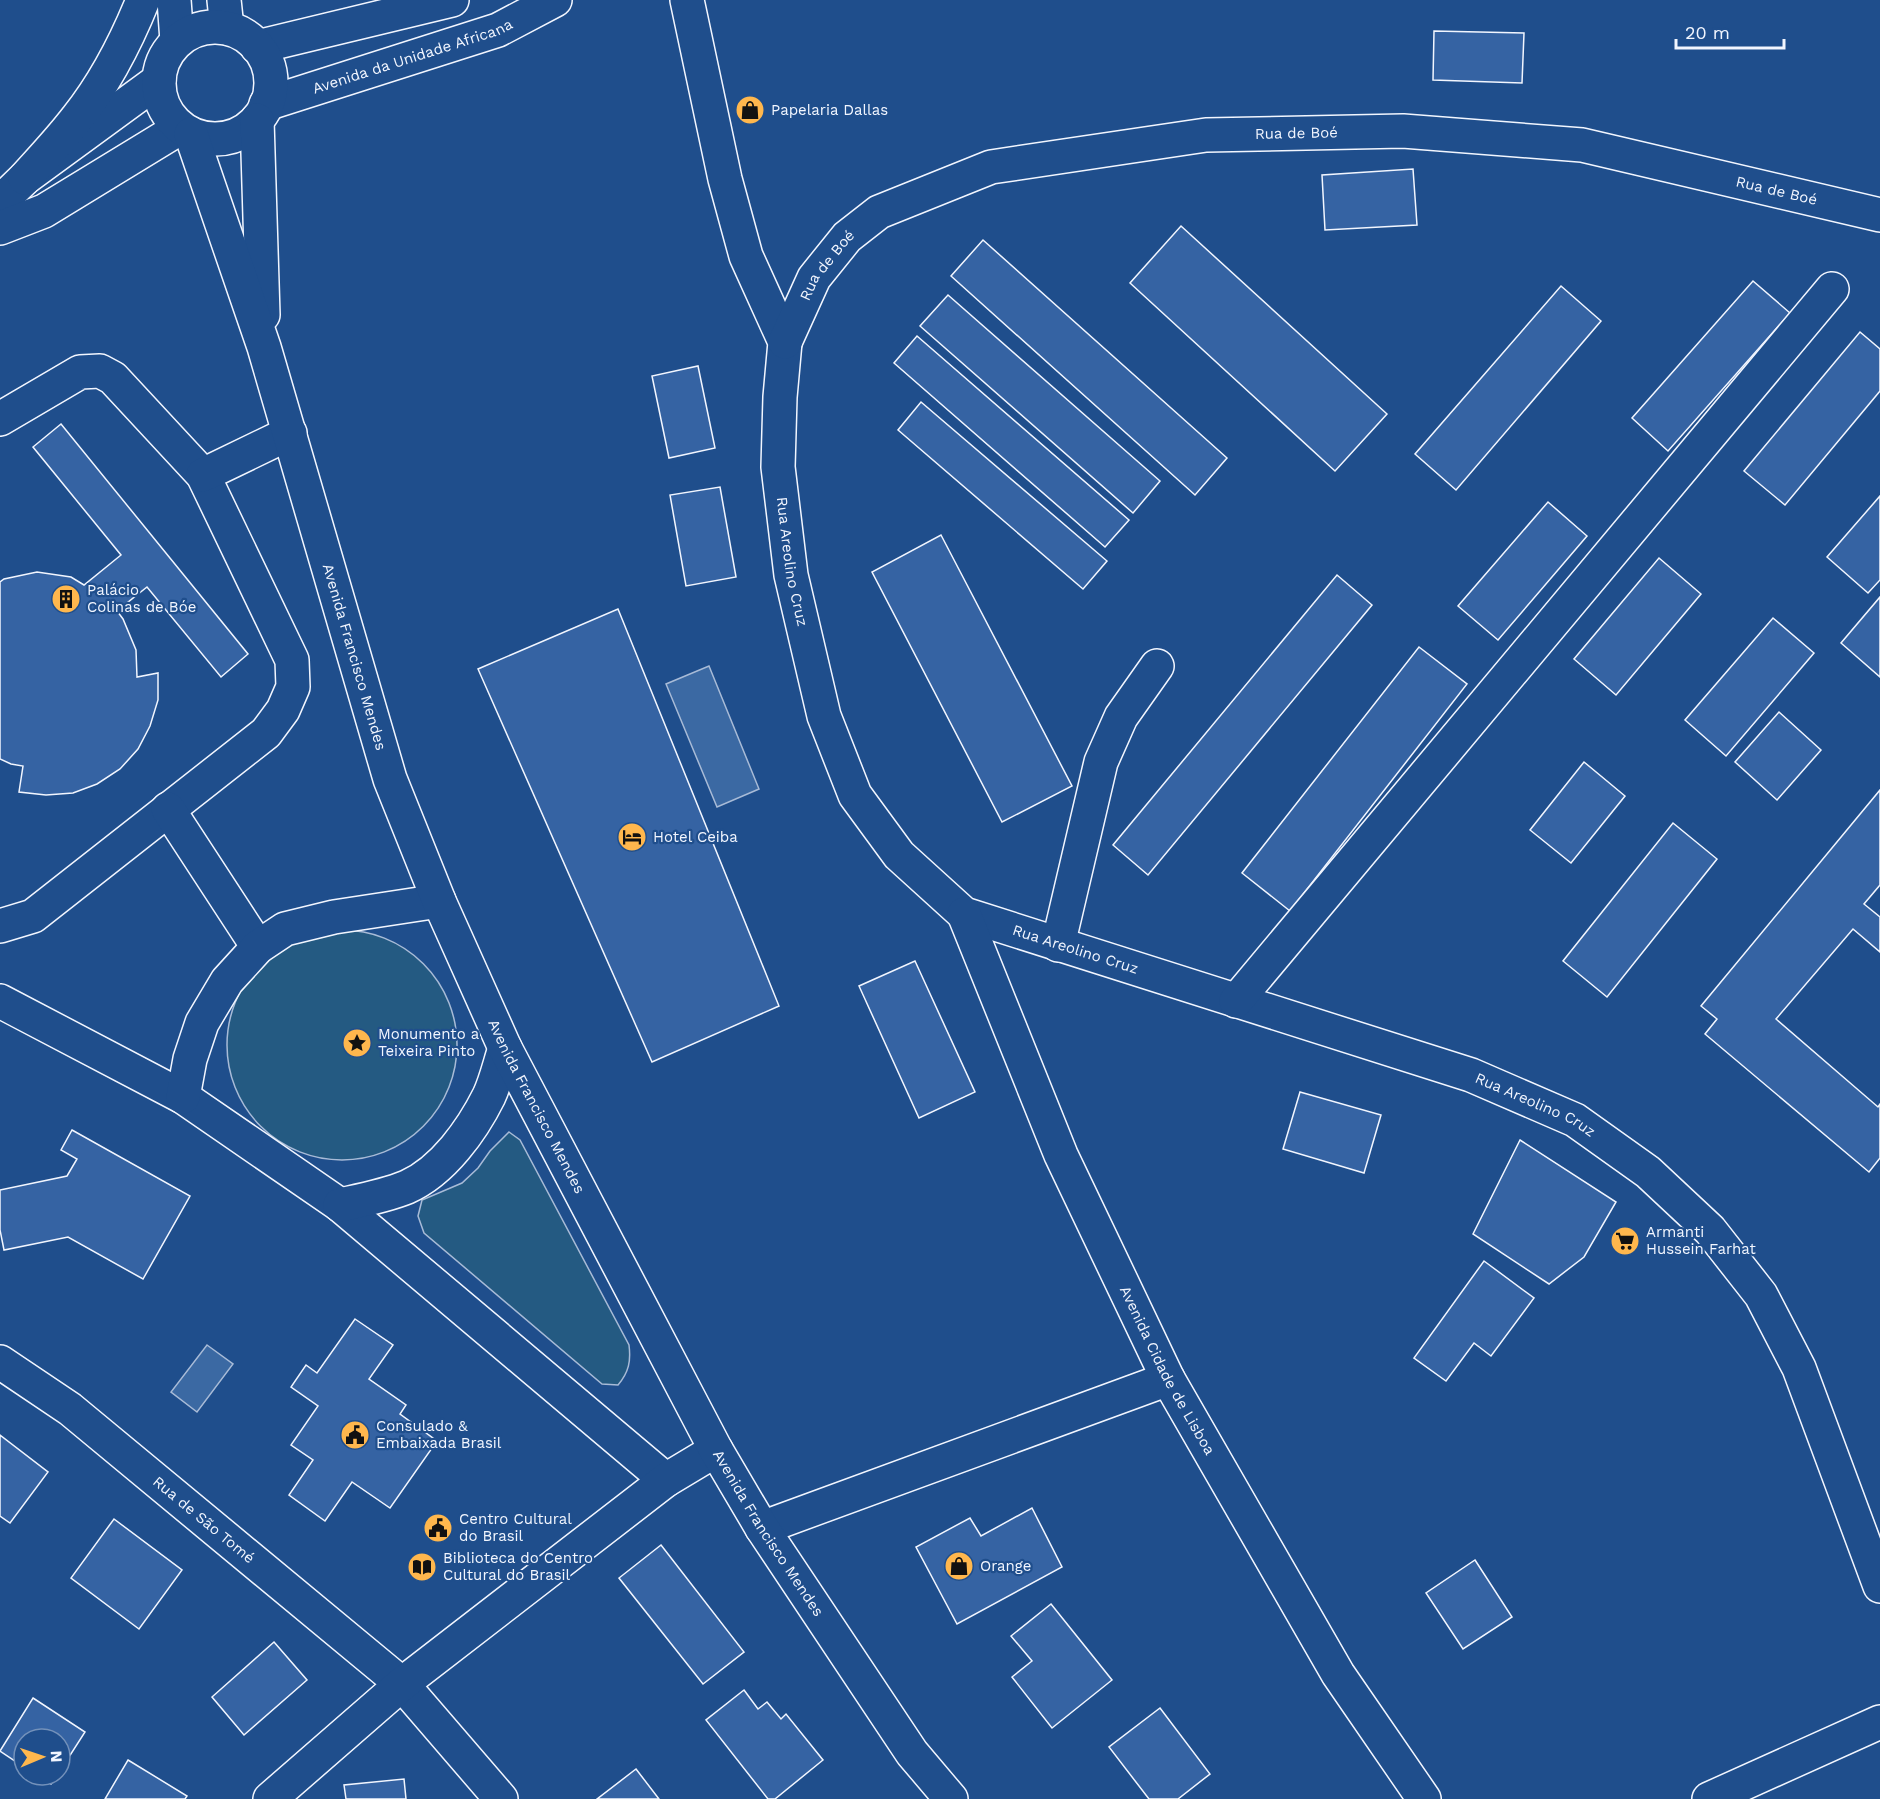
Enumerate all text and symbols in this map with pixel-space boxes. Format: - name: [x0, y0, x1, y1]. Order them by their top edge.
- scale bar: [1676, 12, 1784, 50]
- street label: Avenida da Unidade Africana: [310, 15, 516, 98]
- text: 20 m: [1685, 22, 1730, 43]
- shop icon: Papelaria Dallas: [734, 94, 766, 126]
- place label: Papelaria Dallas: [771, 101, 888, 119]
- street label: Rua de Boé: [1255, 123, 1338, 143]
- street label: Rua de Boé: [1734, 172, 1819, 209]
- street label: Rua de Boé: [796, 226, 858, 303]
- street label: Rua Areolino Cruz: [773, 496, 812, 628]
- street label: Avenida Francisco Mendes: [319, 561, 390, 752]
- place label: Palácio Colinas de Bóe: [87, 581, 196, 616]
- building icon: Palácio Colinas de Bóe: [50, 583, 82, 615]
- hotel icon: Hotel Ceiba: [616, 821, 648, 853]
- place label: Hotel Ceiba: [653, 828, 738, 846]
- street label: Rua Areolino Cruz: [1010, 921, 1141, 978]
- street label: Avenida Francisco Mendes: [484, 1016, 589, 1197]
- place label: Monumento a Teixeira Pinto: [378, 1025, 480, 1060]
- place icon: Monumento a Teixeira Pinto: [341, 1027, 373, 1059]
- street label: Rua Areolino Cruz: [1472, 1069, 1599, 1141]
- place label: Armanti Hussein Farhat: [1646, 1223, 1756, 1258]
- supermarket icon: Armanti Hussein Farhat: [1609, 1225, 1641, 1257]
- street label: Avenida Cidade de Lisboa: [1116, 1283, 1219, 1459]
- place label: Consulado & Embaixada Brasil: [376, 1417, 502, 1452]
- public building icon: Consulado & Embaixada Brasil: [339, 1419, 371, 1451]
- street label: Avenida Francisco Mendes: [709, 1447, 827, 1620]
- street label: Rua de São Tomé: [149, 1472, 258, 1567]
- place label: Centro Cultural do Brasil: [459, 1510, 572, 1545]
- public building icon: Centro Cultural do Brasil: [422, 1512, 454, 1544]
- place label: Biblioteca do Centro Cultural do Brasil: [443, 1549, 593, 1584]
- shop icon: Orange: [943, 1550, 975, 1582]
- library icon: Biblioteca do Centro Cultural do Brasil: [406, 1551, 438, 1583]
- place label: Orange: [980, 1557, 1031, 1575]
- north arrow: [12, 1727, 72, 1787]
- text: N: [47, 1750, 66, 1763]

